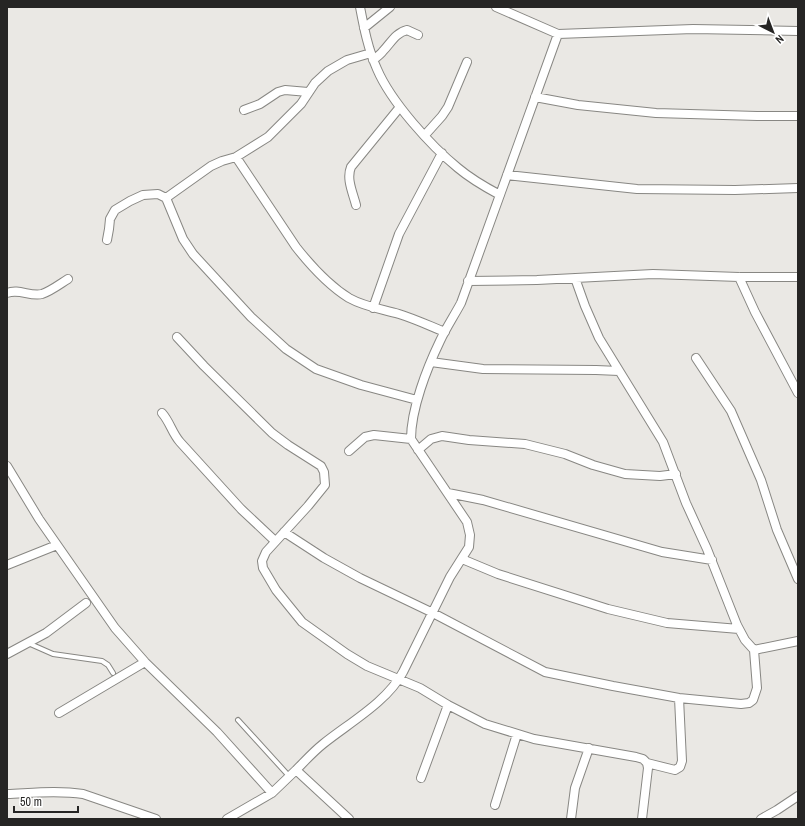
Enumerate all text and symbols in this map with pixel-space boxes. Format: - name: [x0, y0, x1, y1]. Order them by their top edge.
- north arrow: [753, 12, 793, 52]
- text: N: [773, 32, 787, 47]
- scale bar: [14, 788, 78, 814]
- text: 50 m: [20, 794, 42, 810]

